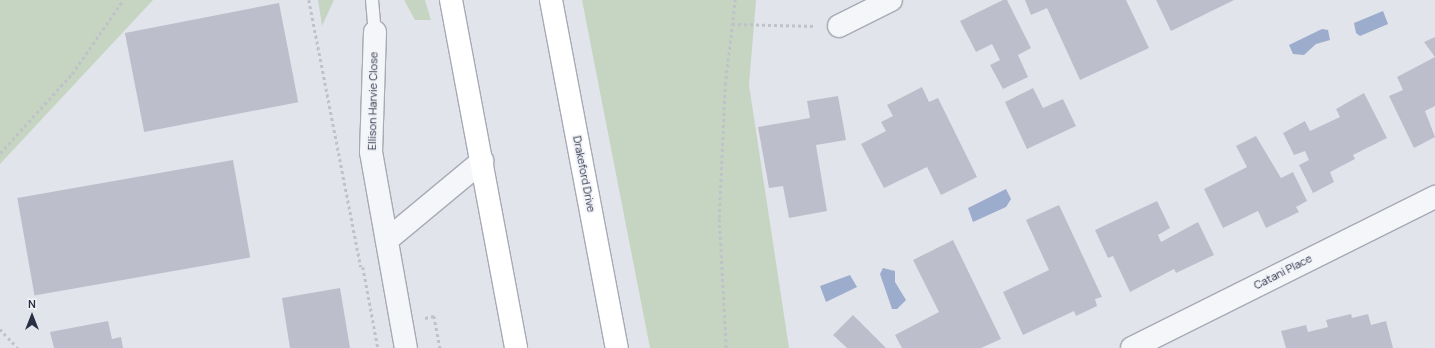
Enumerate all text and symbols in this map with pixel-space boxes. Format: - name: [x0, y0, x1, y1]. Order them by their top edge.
- street label: Ellison Harvie Close: [366, 52, 380, 150]
- street label: Drakeford Drive: [570, 135, 598, 213]
- street label: Catani Place: [1252, 252, 1314, 292]
- north arrow: [12, 296, 52, 336]
- text: N: [28, 296, 36, 311]

